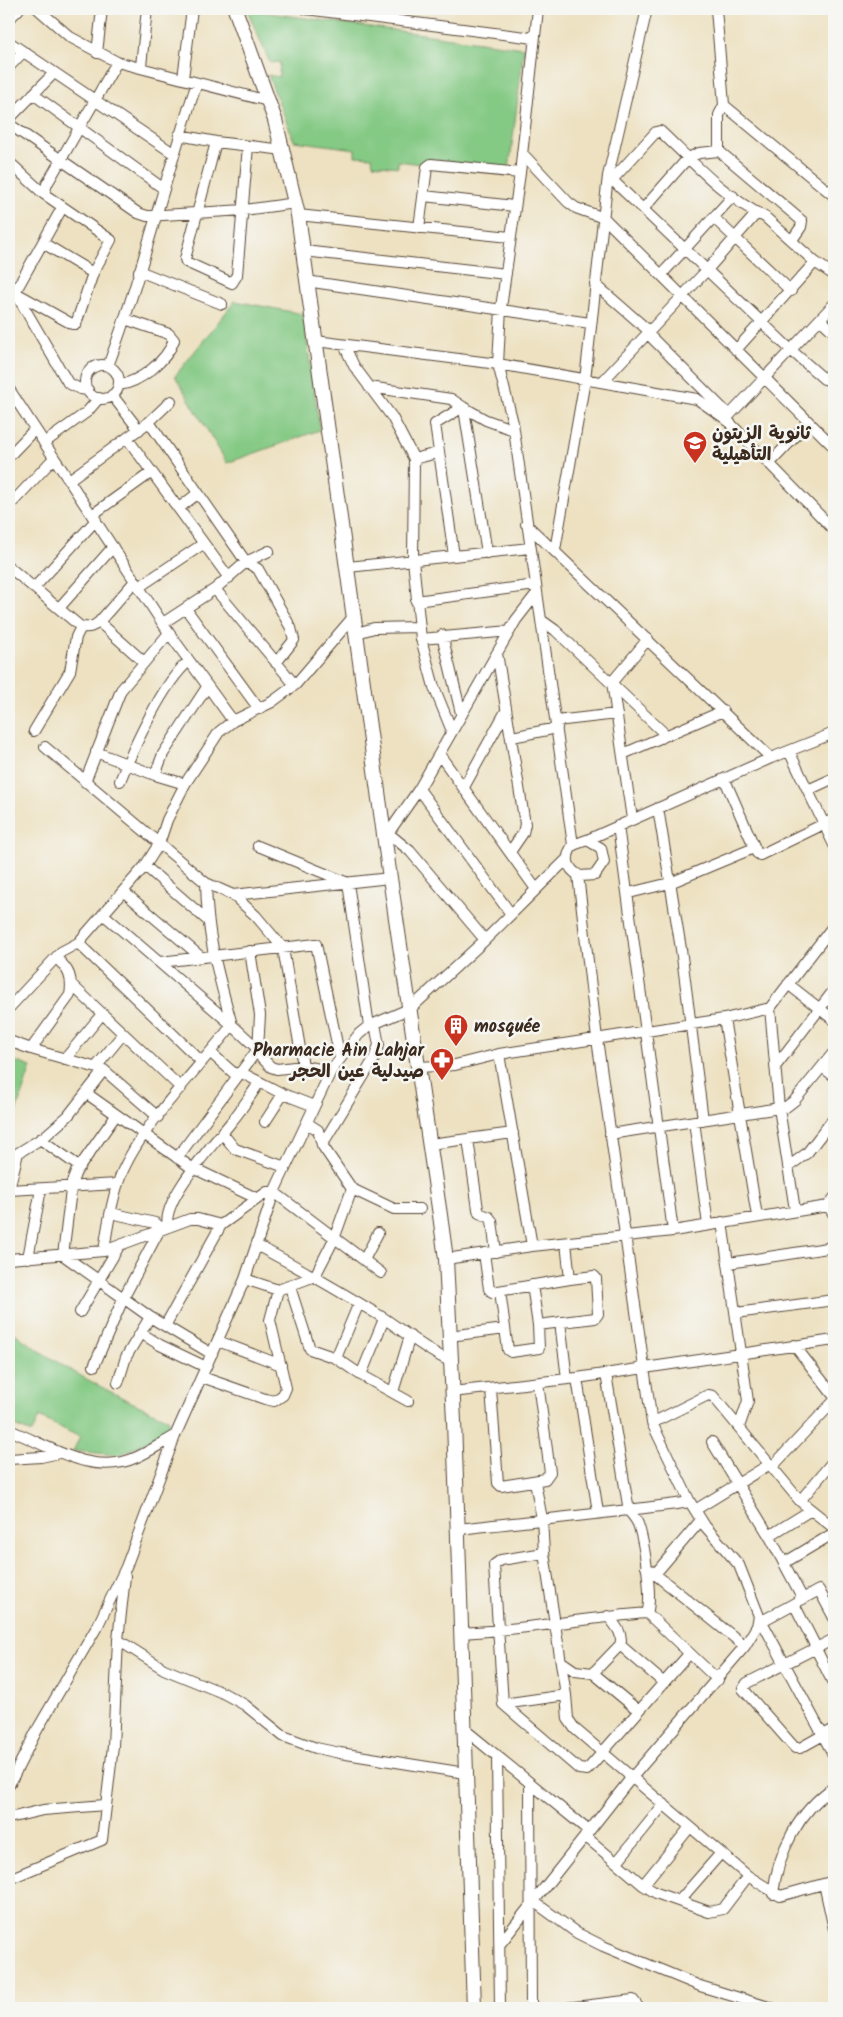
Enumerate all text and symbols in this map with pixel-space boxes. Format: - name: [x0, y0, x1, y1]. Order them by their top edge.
- place label: ثانوية الزيتون التأهيلية: [712, 420, 812, 470]
- school or university icon: ثانوية الزيتون التأهيلية: [682, 430, 708, 464]
- building icon: mosquée: [443, 1013, 469, 1047]
- place label: mosquée: [474, 1013, 541, 1042]
- place label: Pharmacie Ain Lahjar صيدلية عين الحجر: [253, 1037, 425, 1087]
- pharmacy icon: Pharmacie Ain Lahjar صيدلية عين الحجر: [429, 1047, 455, 1081]

